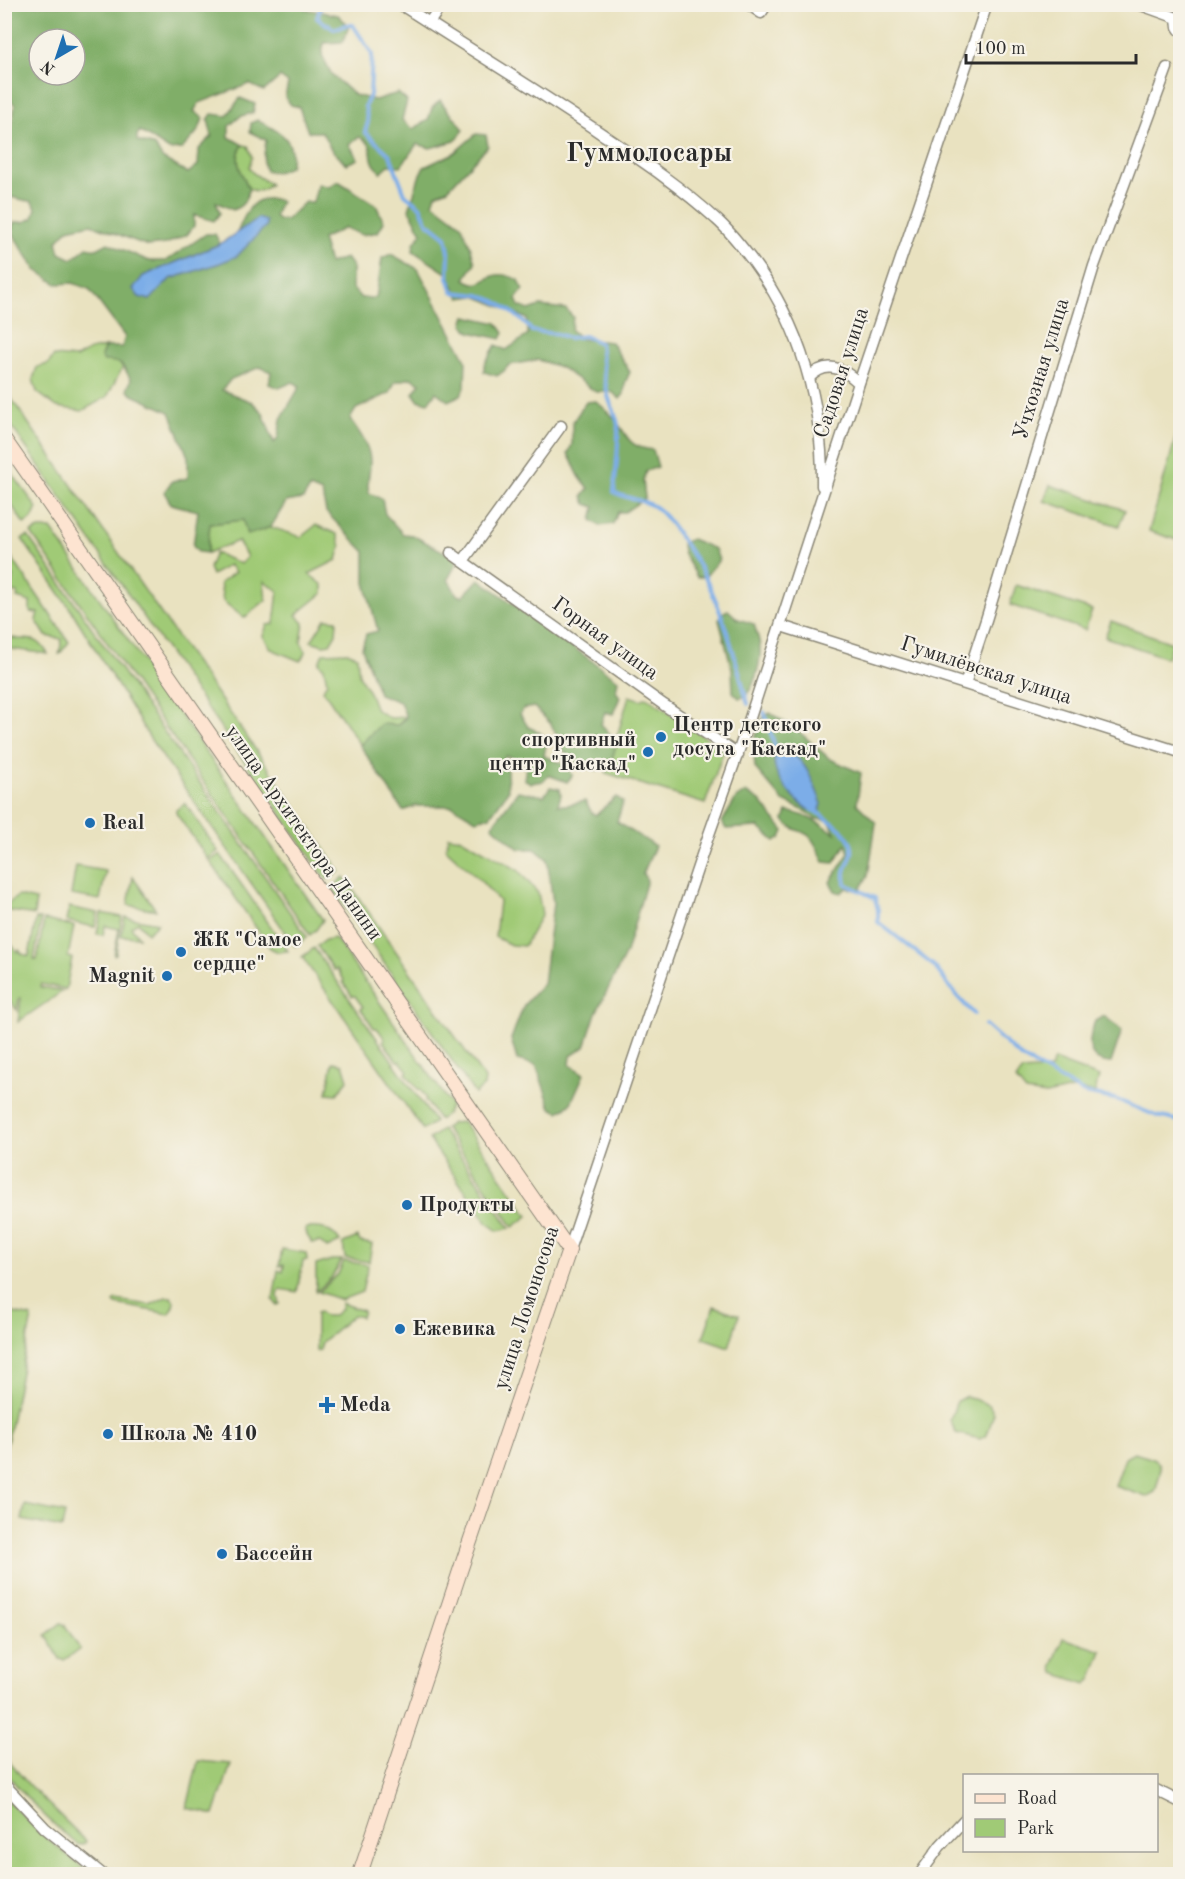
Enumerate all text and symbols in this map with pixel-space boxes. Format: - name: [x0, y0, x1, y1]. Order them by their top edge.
- north arrow: [27, 27, 87, 87]
- scale bar: [966, 27, 1136, 65]
- text: 100 m: [975, 40, 1026, 58]
- text: N: [38, 57, 59, 77]
- district label: Гуммолосары: [566, 140, 732, 167]
- street label: Учхозная улица: [1010, 296, 1074, 442]
- street label: Садовая улица: [811, 305, 873, 441]
- street label: Горная улица: [548, 594, 662, 684]
- street label: Гумилёвская улица: [898, 633, 1074, 709]
- place label: Центр детского досуга "Каскад": [673, 715, 826, 760]
- street label: улица Архитектора Данини: [221, 722, 385, 944]
- place label: спортивный центр "Каскад": [489, 730, 636, 775]
- marker: Центр детского досуга "Каскад": [654, 730, 668, 744]
- marker: спортивный центр "Каскад": [641, 745, 655, 759]
- place label: Real: [102, 813, 144, 834]
- marker: Real: [83, 816, 97, 830]
- place label: ЖК "Самое сердце": [193, 930, 302, 975]
- marker: ЖК "Самое сердце": [174, 945, 188, 959]
- place label: Magnit: [88, 966, 155, 987]
- marker: Magnit: [160, 969, 174, 983]
- place label: Продукты: [419, 1195, 515, 1216]
- marker: Продукты: [400, 1198, 414, 1212]
- street label: улица Ломоносова: [491, 1224, 563, 1392]
- place label: Ежевика: [412, 1319, 496, 1340]
- marker: Ежевика: [393, 1322, 407, 1336]
- place label: Meda: [340, 1395, 391, 1416]
- marker: Meda: [318, 1396, 336, 1414]
- place label: Школа № 410: [120, 1424, 257, 1445]
- marker: Школа № 410: [101, 1427, 115, 1441]
- place label: Бассейн: [234, 1544, 313, 1565]
- marker: Бассейн: [215, 1547, 229, 1561]
- legend: [963, 1774, 1158, 1852]
- text: Road: [1017, 1790, 1057, 1808]
- text: Park: [1017, 1820, 1054, 1838]

